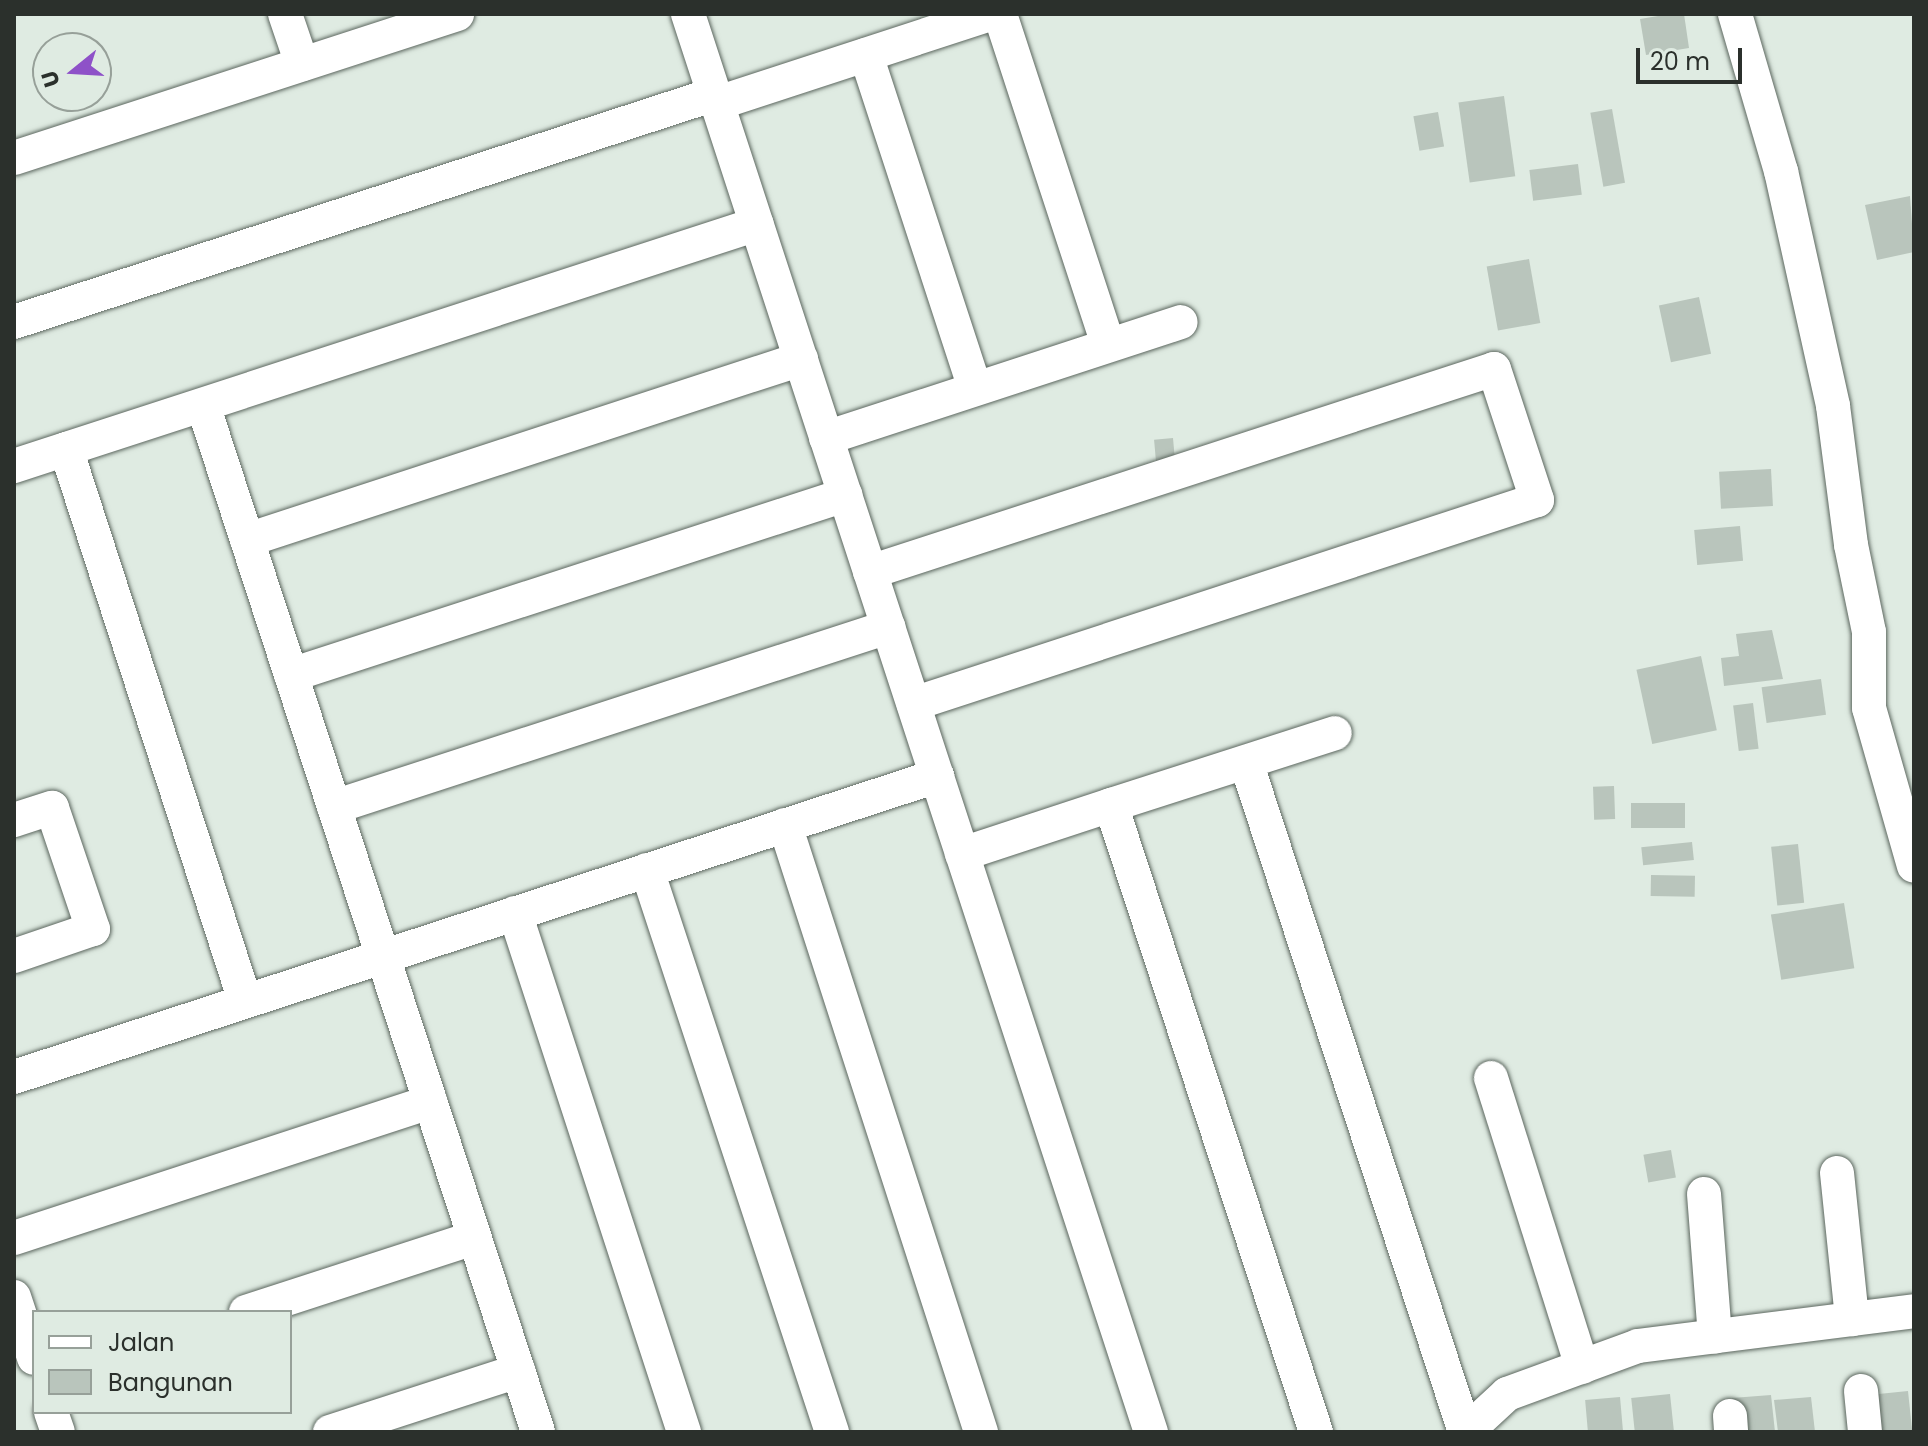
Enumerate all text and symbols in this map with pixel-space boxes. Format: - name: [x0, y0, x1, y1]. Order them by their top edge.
- north arrow: [32, 32, 112, 112]
- scale bar: [1640, 32, 1746, 82]
- text: 20 m: [1650, 45, 1710, 78]
- text: U: [33, 67, 68, 91]
- legend: [32, 1310, 292, 1414]
- text: Jalan: [108, 1326, 174, 1359]
- text: Bangunan: [108, 1366, 233, 1399]

